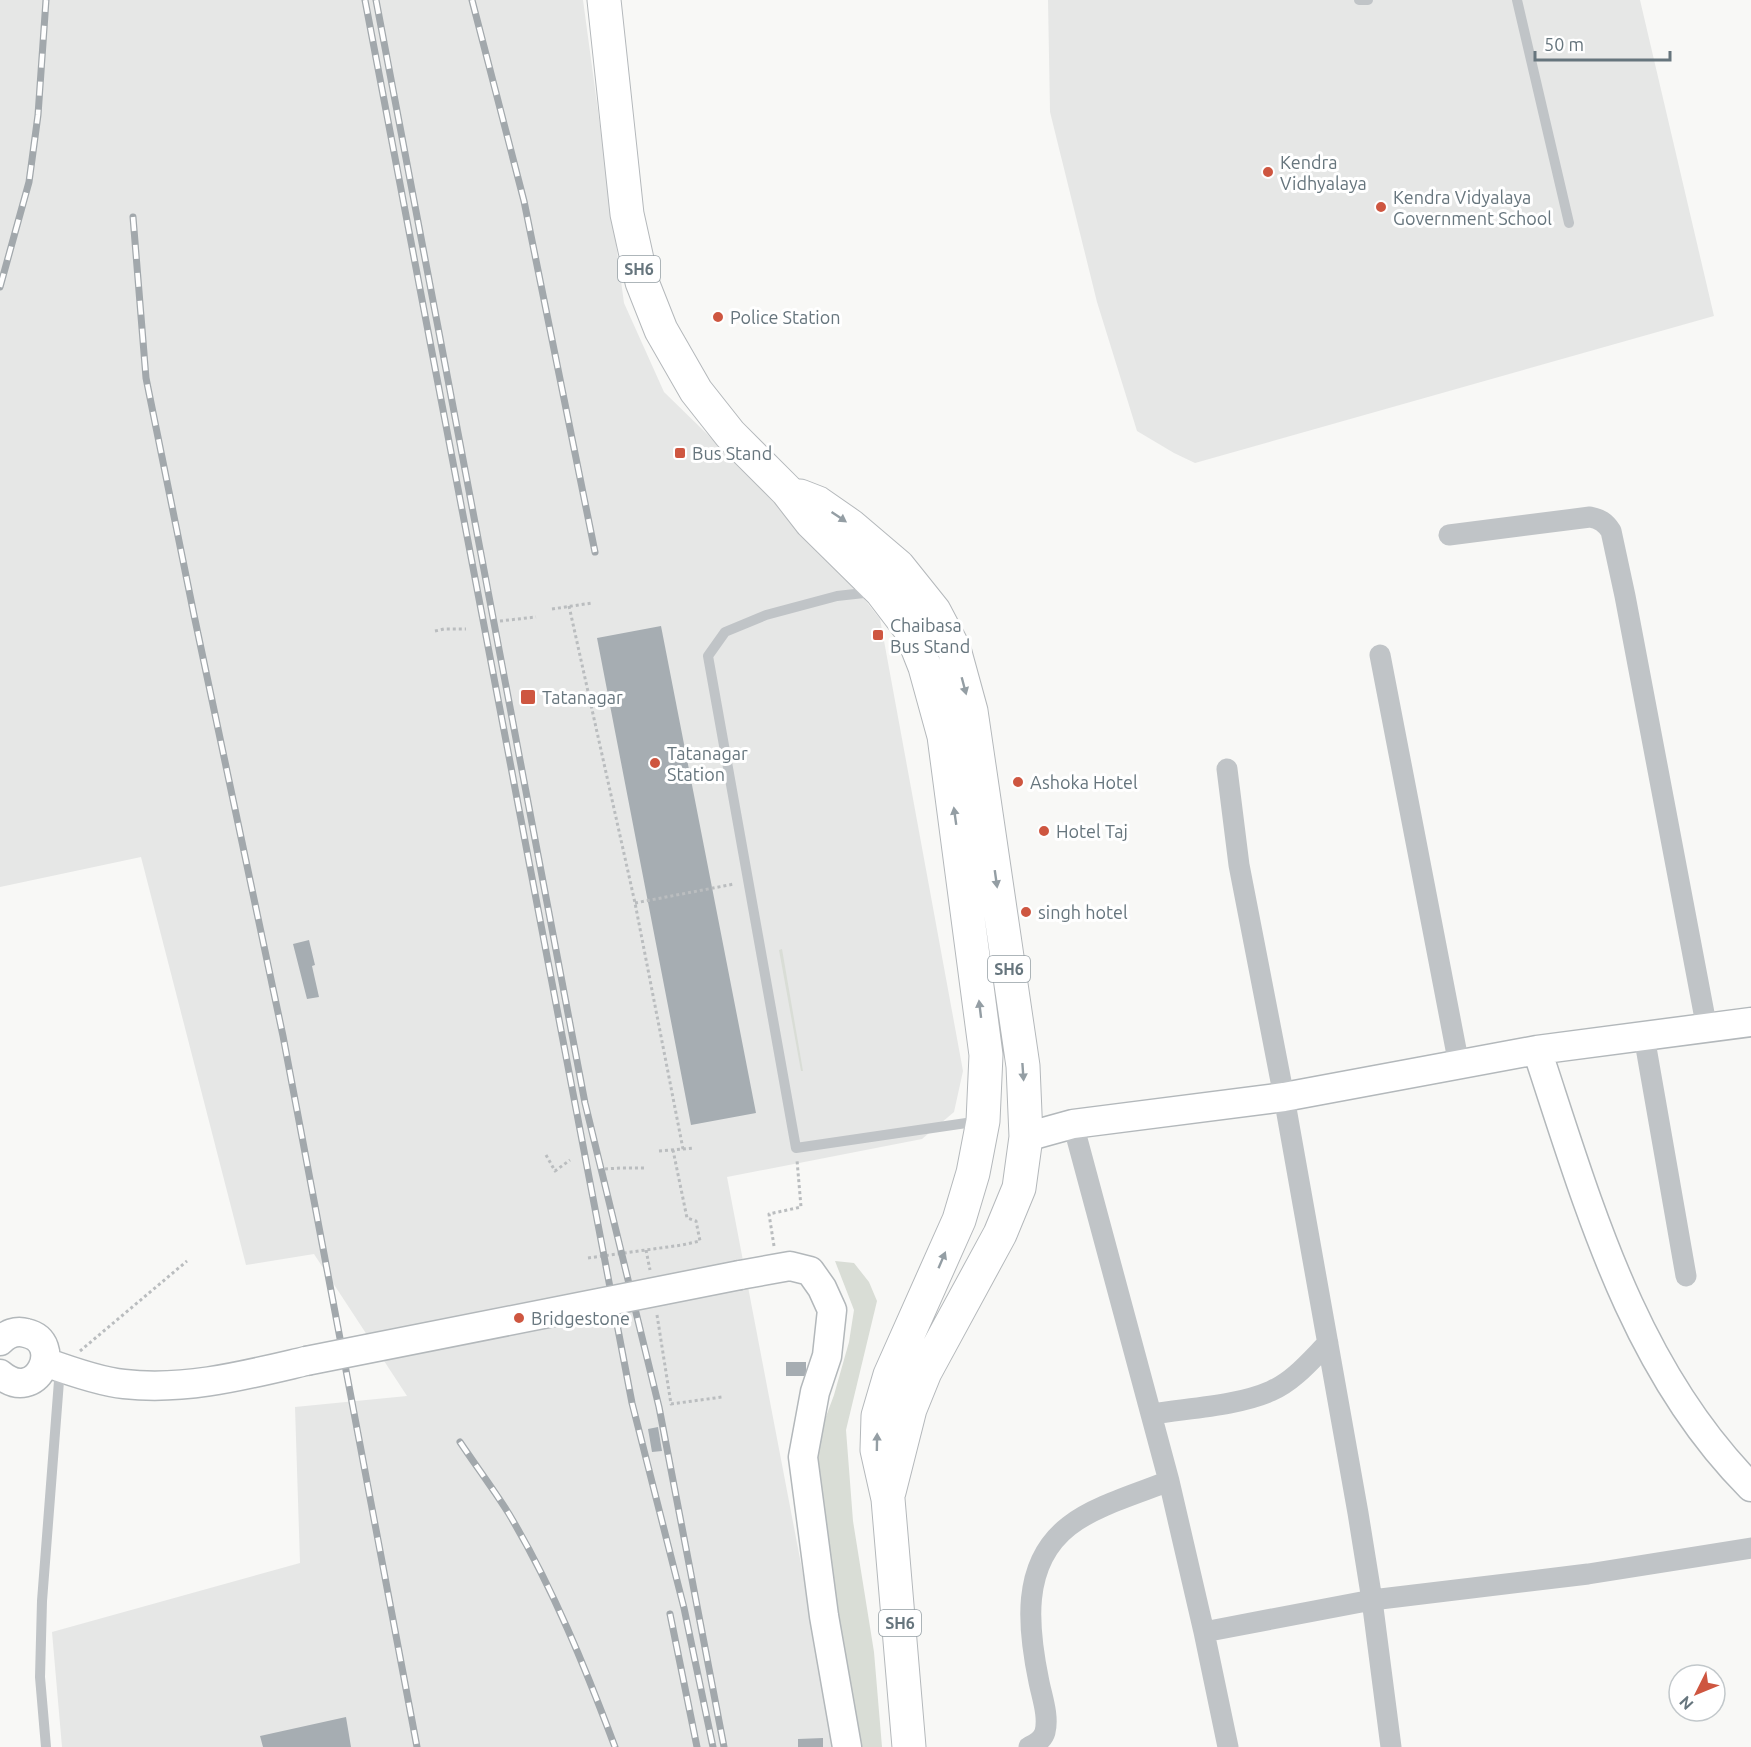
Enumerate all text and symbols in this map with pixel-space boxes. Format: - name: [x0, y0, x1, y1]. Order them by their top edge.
- scale bar: [1535, 24, 1670, 62]
- text: 50 m: [1544, 34, 1584, 54]
- place label: Kendra Vidhyalaya: [1280, 152, 1367, 193]
- marker: Kendra Vidhyalaya: [1261, 165, 1275, 179]
- place label: Kendra Vidyalaya Government School: [1393, 187, 1552, 228]
- marker: Kendra Vidyalaya Government School: [1374, 200, 1388, 214]
- road number: SH6: [618, 256, 660, 282]
- place label: Police Station: [730, 307, 841, 327]
- marker: Police Station: [711, 310, 725, 324]
- place label: Bus Stand: [692, 443, 772, 463]
- marker: Bus Stand: [673, 446, 687, 460]
- one-way arrow: [830, 512, 847, 523]
- place label: Chaibasa Bus Stand: [890, 615, 970, 656]
- marker: Chaibasa Bus Stand: [871, 628, 885, 642]
- one-way arrow: [960, 677, 970, 695]
- place label: Tatanagar: [542, 687, 623, 707]
- marker: Tatanagar: [519, 688, 537, 706]
- place label: Tatanagar Station: [667, 743, 748, 784]
- marker: Tatanagar Station: [648, 756, 662, 770]
- place label: Ashoka Hotel: [1030, 772, 1138, 792]
- marker: Ashoka Hotel: [1011, 775, 1025, 789]
- one-way arrow: [951, 806, 960, 825]
- place label: Hotel Taj: [1056, 821, 1128, 841]
- marker: Hotel Taj: [1037, 824, 1051, 838]
- one-way arrow: [991, 869, 1000, 888]
- place label: singh hotel: [1038, 902, 1128, 922]
- marker: singh hotel: [1019, 905, 1033, 919]
- road number: SH6: [988, 956, 1030, 982]
- one-way arrow: [976, 999, 985, 1018]
- one-way arrow: [1019, 1062, 1028, 1081]
- one-way arrow: [938, 1251, 947, 1269]
- place label: Bridgestone: [531, 1308, 630, 1328]
- marker: Bridgestone: [512, 1311, 526, 1325]
- one-way arrow: [872, 1433, 882, 1452]
- road number: SH6: [879, 1610, 921, 1636]
- north arrow: [1667, 1663, 1727, 1723]
- text: N: [1675, 1693, 1697, 1714]

